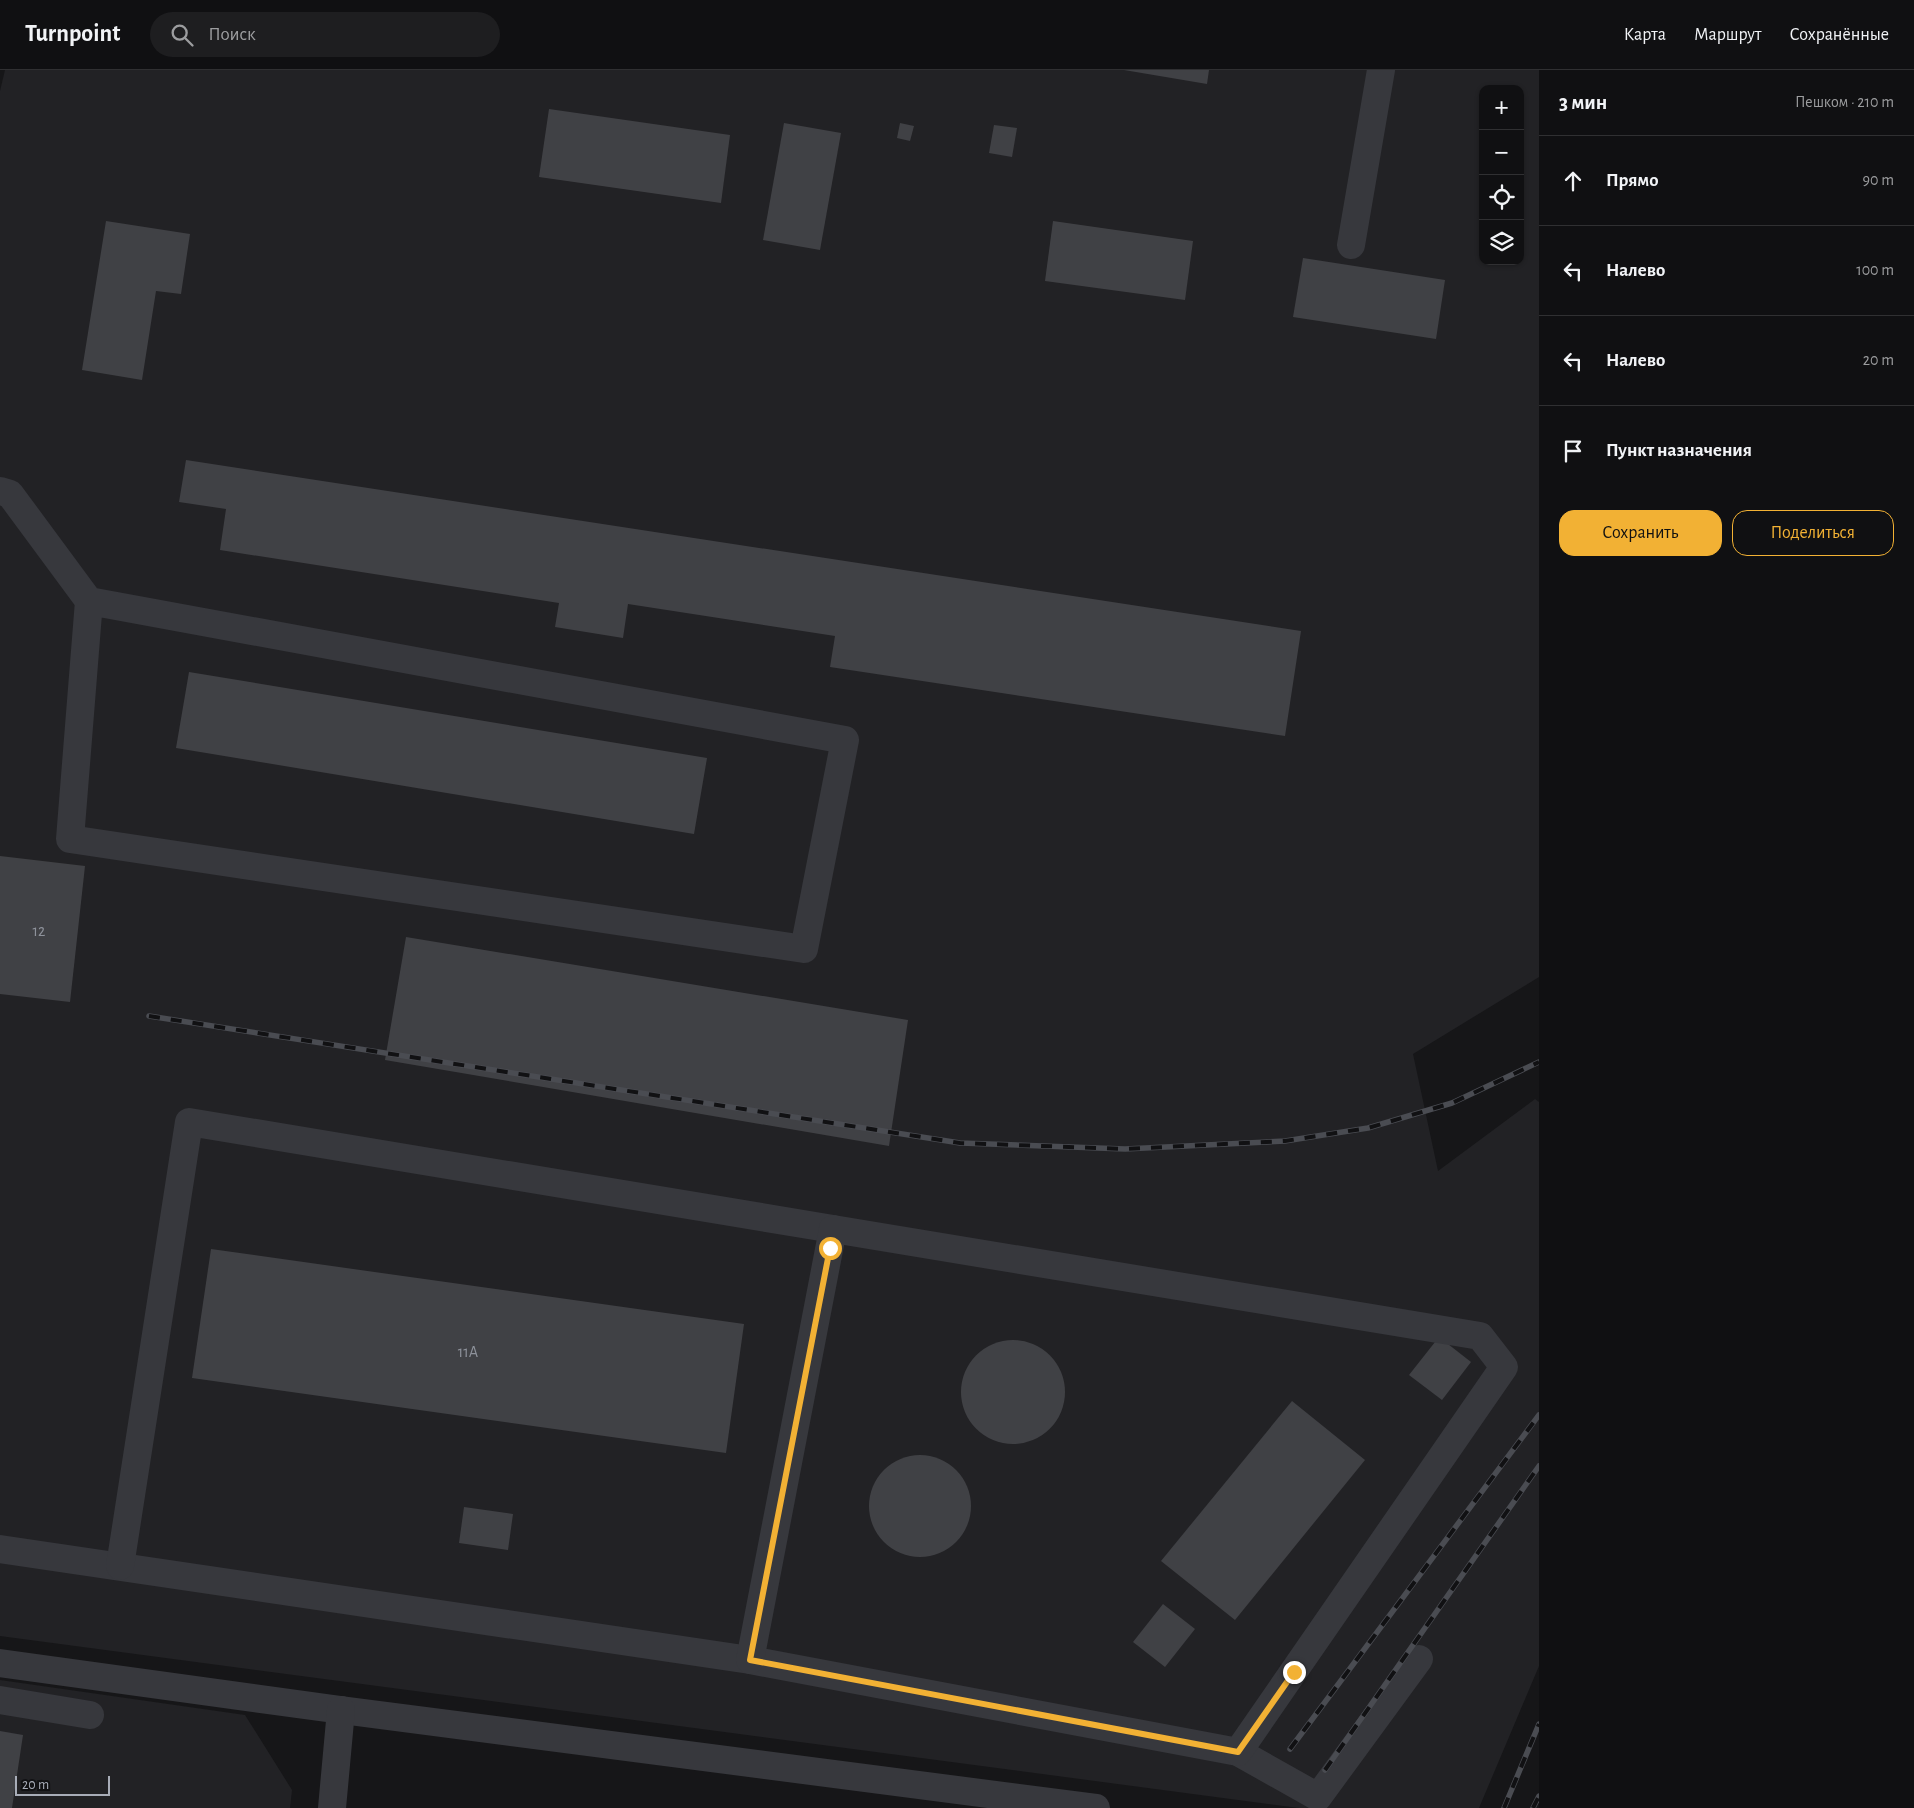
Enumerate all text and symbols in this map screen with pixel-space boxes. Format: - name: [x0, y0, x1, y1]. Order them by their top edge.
- search box: [150, 12, 500, 57]
- icon: search: [168, 21, 196, 49]
- text: Turnpoint: [25, 22, 120, 46]
- text: Поиск: [208, 25, 256, 44]
- text: Карта: [1624, 26, 1666, 44]
- text: Маршрут: [1694, 26, 1762, 44]
- text: Сохранённые: [1790, 26, 1889, 44]
- map controls: [1479, 85, 1524, 265]
- button: +: [1479, 85, 1524, 130]
- text: 3 мин: [1559, 92, 1607, 113]
- text: Пешком · 210 m: [1795, 94, 1894, 110]
- button: −: [1479, 130, 1524, 175]
- icon: ahead: [1559, 167, 1587, 195]
- text: Прямо: [1606, 171, 1659, 190]
- text: 90 m: [1863, 172, 1894, 188]
- button: locate: [1479, 175, 1524, 220]
- button: layers: [1479, 220, 1524, 265]
- icon: left: [1559, 257, 1587, 285]
- text: Налево: [1606, 261, 1665, 280]
- text: 100 m: [1856, 262, 1894, 278]
- icon: left: [1559, 347, 1587, 375]
- text: Налево: [1606, 351, 1665, 370]
- text: 20 m: [1863, 352, 1894, 368]
- icon: arrive: [1559, 437, 1587, 465]
- text: Пункт назначения: [1606, 441, 1752, 460]
- button: Сохранить: [1559, 510, 1722, 556]
- button: Поделиться: [1732, 510, 1894, 556]
- house number: 12: [33, 923, 45, 939]
- route start: [819, 1237, 842, 1260]
- house number: 11А: [458, 1344, 479, 1360]
- route end: [1283, 1661, 1306, 1684]
- scale bar: [15, 1773, 110, 1796]
- text: 20 m: [22, 1778, 49, 1792]

